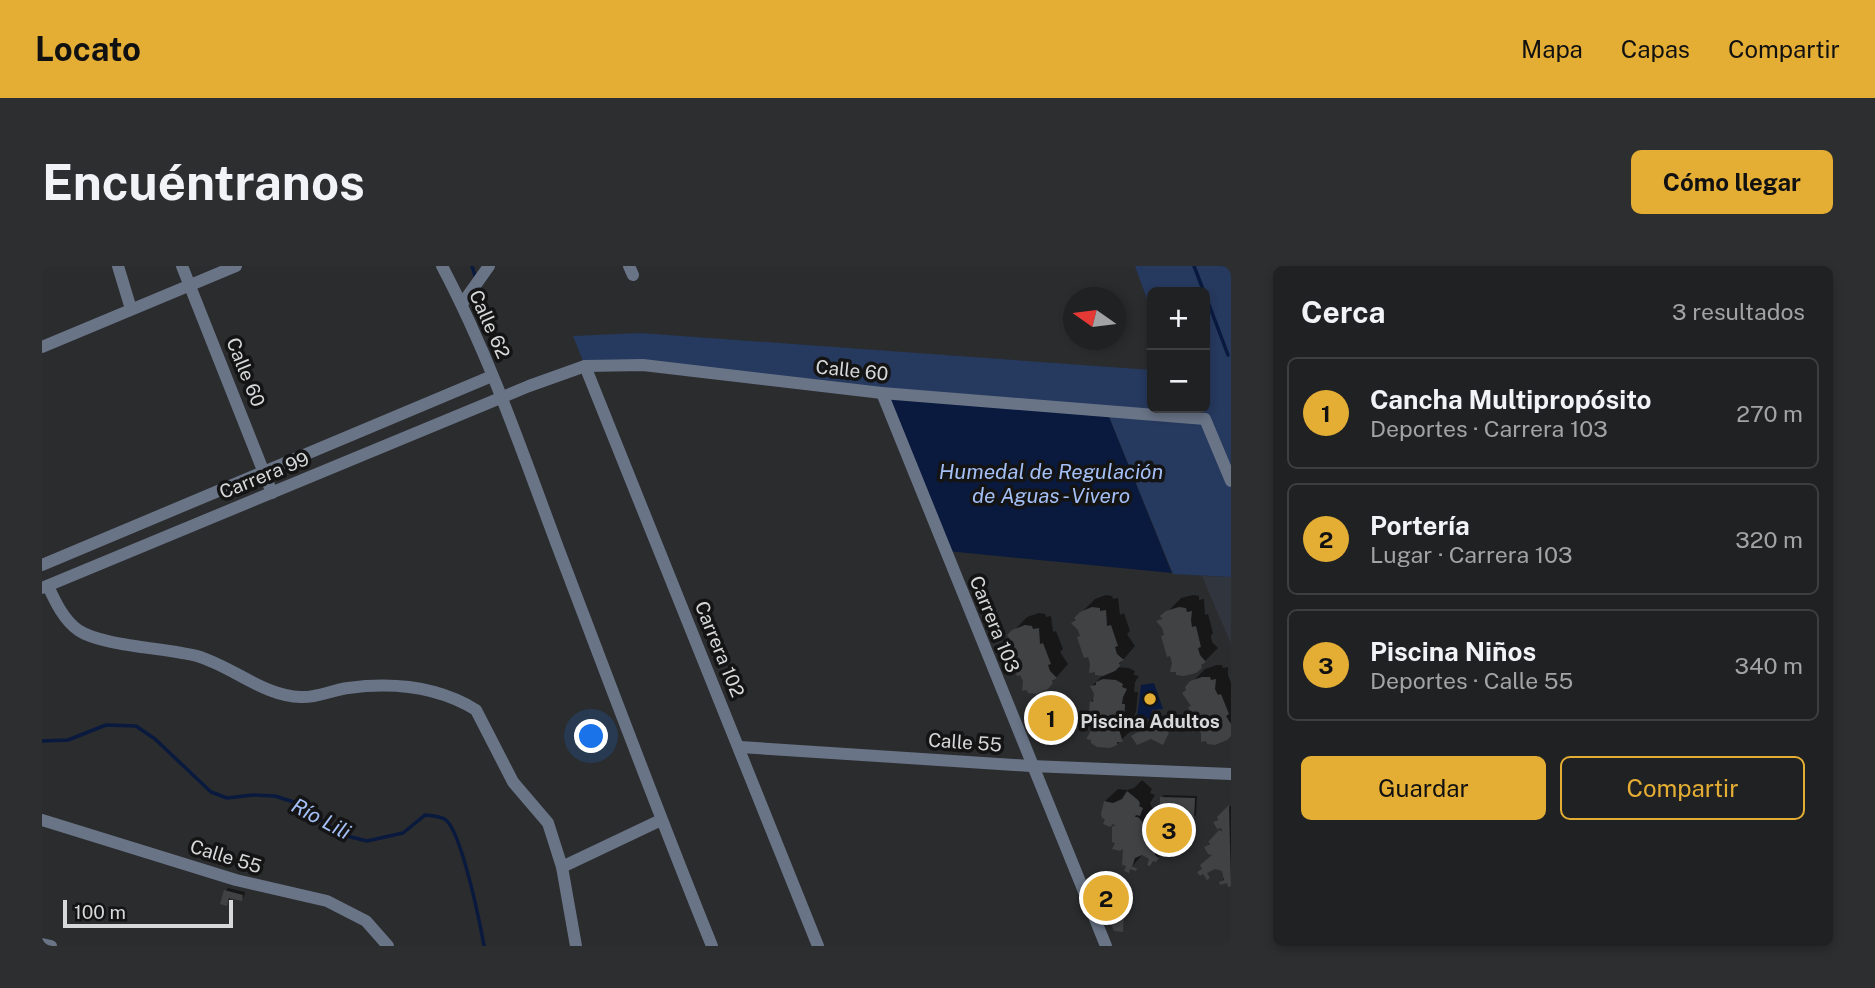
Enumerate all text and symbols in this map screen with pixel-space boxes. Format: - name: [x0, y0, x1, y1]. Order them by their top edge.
- text: Locato: [35, 30, 141, 68]
- text: Mapa: [1521, 35, 1583, 63]
- text: Capas: [1621, 35, 1690, 63]
- text: Compartir: [1728, 35, 1840, 63]
- button: Cómo llegar: [1631, 150, 1833, 214]
- text: Encuéntranos: [42, 153, 365, 211]
- street label: Calle 62: [465, 286, 515, 362]
- north arrow: [1063, 287, 1126, 350]
- map controls: [1147, 287, 1210, 413]
- button: +: [1147, 287, 1210, 350]
- text: Cerca: [1301, 294, 1386, 330]
- text: 3 resultados: [1672, 298, 1805, 325]
- street label: Calle 60: [222, 334, 270, 410]
- button: −: [1147, 350, 1210, 413]
- street label: Calle 60: [815, 355, 889, 385]
- text: Cancha Multipropósito: [1370, 384, 1652, 415]
- text: 1: [1321, 400, 1331, 427]
- text: 270 m: [1736, 400, 1803, 427]
- text: Deportes · Carrera 103: [1370, 415, 1608, 442]
- street label: Carrera 99: [216, 447, 312, 503]
- water label: Humedal de Regulación de Aguas - Vivero: [939, 459, 1163, 508]
- text: Portería: [1370, 510, 1470, 541]
- text: 2: [1319, 526, 1333, 553]
- text: 320 m: [1735, 526, 1803, 553]
- text: Lugar · Carrera 103: [1370, 541, 1573, 568]
- street label: Carrera 103: [966, 572, 1024, 676]
- street label: Carrera 102: [691, 598, 749, 700]
- text: Piscina Niños: [1370, 636, 1536, 667]
- text: 3: [1318, 652, 1334, 679]
- text: 340 m: [1735, 652, 1803, 679]
- text: Deportes · Calle 55: [1370, 667, 1573, 694]
- marker: Piscina Adultos: [1142, 691, 1158, 707]
- pin: 1: [1028, 692, 1074, 744]
- place label: Piscina Adultos: [1080, 710, 1220, 732]
- your location: [574, 719, 608, 753]
- street label: Calle 55: [927, 728, 1003, 756]
- button: Guardar: [1301, 756, 1546, 820]
- button: Compartir: [1560, 756, 1805, 820]
- water label: Río Lili: [287, 793, 355, 844]
- pin: 3: [1146, 804, 1192, 856]
- street label: Calle 55: [187, 835, 265, 877]
- pin: 2: [1083, 872, 1129, 924]
- scale bar: [63, 897, 233, 929]
- text: 100 m: [74, 901, 126, 923]

